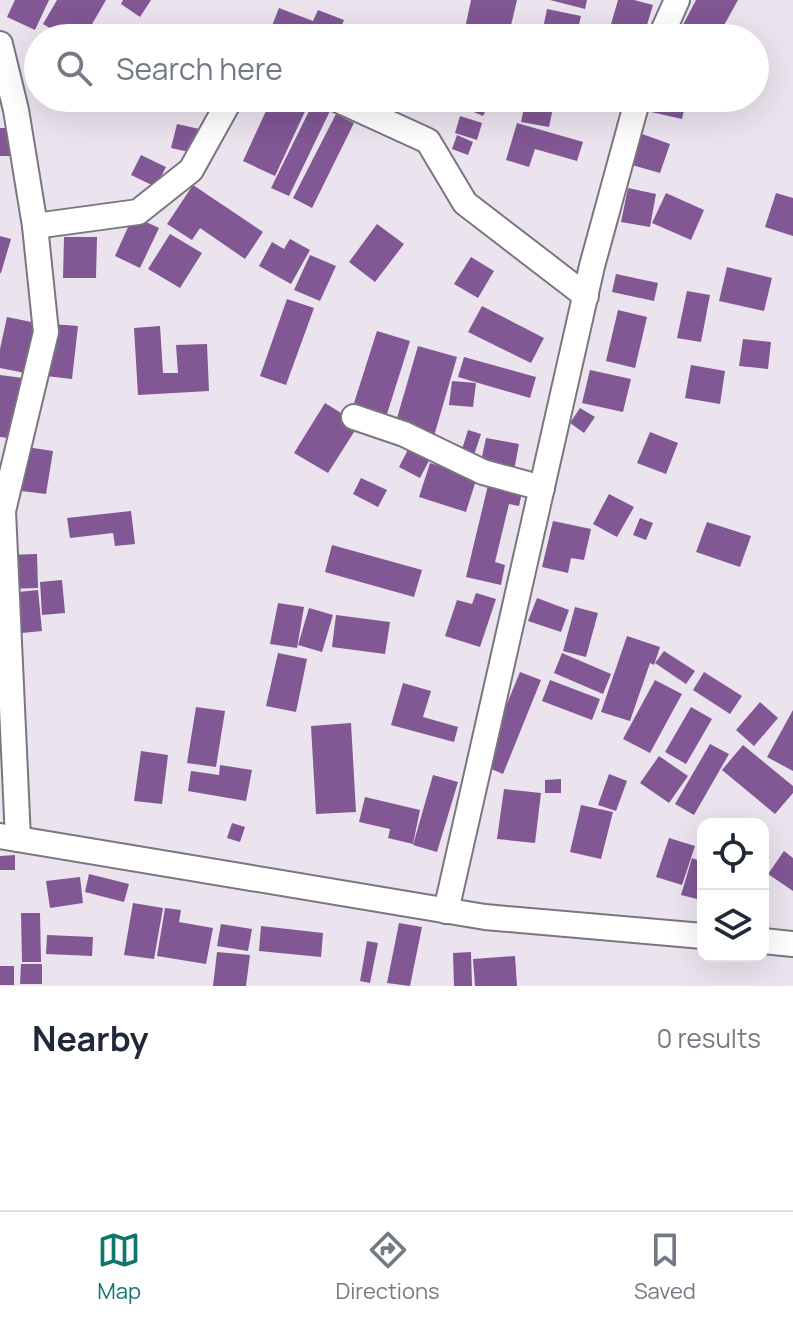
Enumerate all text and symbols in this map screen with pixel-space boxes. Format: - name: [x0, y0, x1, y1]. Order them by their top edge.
- search box: [24, 24, 769, 112]
- icon: search: [52, 46, 96, 90]
- text: Search here: [116, 48, 283, 89]
- map controls: [697, 818, 769, 962]
- button: locate: [697, 818, 769, 890]
- button: layers: [697, 890, 769, 962]
- text: Nearby: [32, 1015, 148, 1061]
- text: 0 results: [656, 1020, 761, 1056]
- tab: Map: [97, 1228, 141, 1306]
- tab: Directions: [335, 1228, 440, 1306]
- tab: Saved: [634, 1228, 696, 1306]

